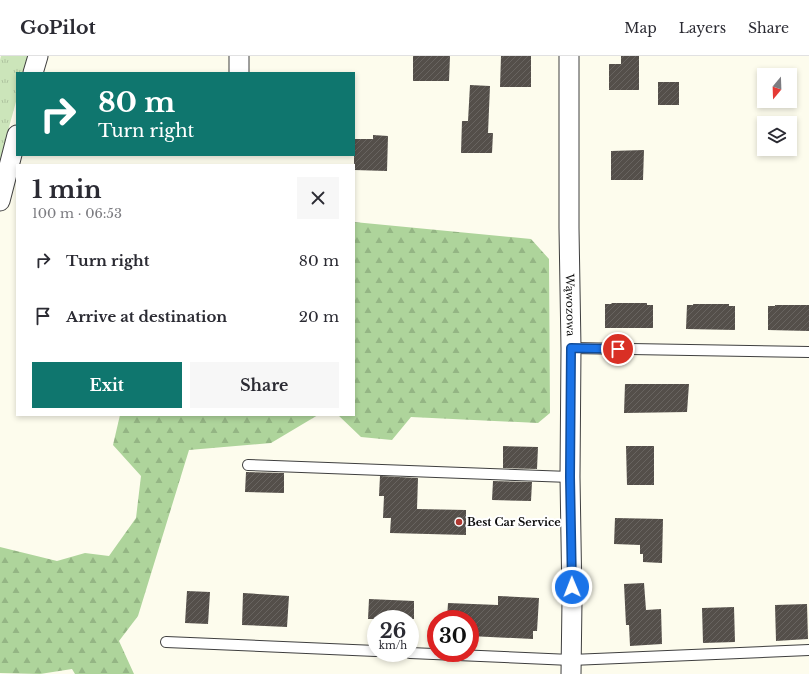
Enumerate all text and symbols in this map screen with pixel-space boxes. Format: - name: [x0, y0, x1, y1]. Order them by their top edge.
- text: GoPilot: [20, 16, 96, 39]
- text: Map: [624, 19, 657, 37]
- text: Layers: [679, 19, 726, 37]
- text: Share: [748, 19, 789, 37]
- north arrow: [757, 68, 797, 108]
- map controls: [757, 68, 797, 156]
- text: 80 m: [98, 85, 175, 120]
- icon: right: [32, 88, 84, 140]
- button: layers: [757, 116, 797, 156]
- text: Turn right: [98, 120, 194, 142]
- text: 1 min: [32, 175, 102, 204]
- button: close: [297, 177, 339, 219]
- text: 100 m · 06:53: [32, 205, 122, 222]
- icon: right: [32, 249, 54, 271]
- text: Turn right: [66, 251, 149, 270]
- text: 80 m: [299, 251, 339, 270]
- street label: Wąwozowa: [563, 273, 578, 337]
- icon: arrive: [32, 305, 54, 327]
- text: Arrive at destination: [66, 307, 227, 326]
- text: 20 m: [299, 307, 339, 326]
- pin: [601, 332, 635, 366]
- icon: arrive: [607, 338, 629, 360]
- button: Exit: [32, 362, 182, 408]
- button: Share: [190, 362, 339, 408]
- place label: Best Car Service: [467, 515, 561, 529]
- marker: Best Car Service: [454, 517, 464, 527]
- position arrow: [551, 566, 593, 608]
- speed limit sign: 30: [427, 610, 479, 662]
- text: 26: [380, 619, 406, 643]
- text: km/h: [379, 639, 407, 652]

